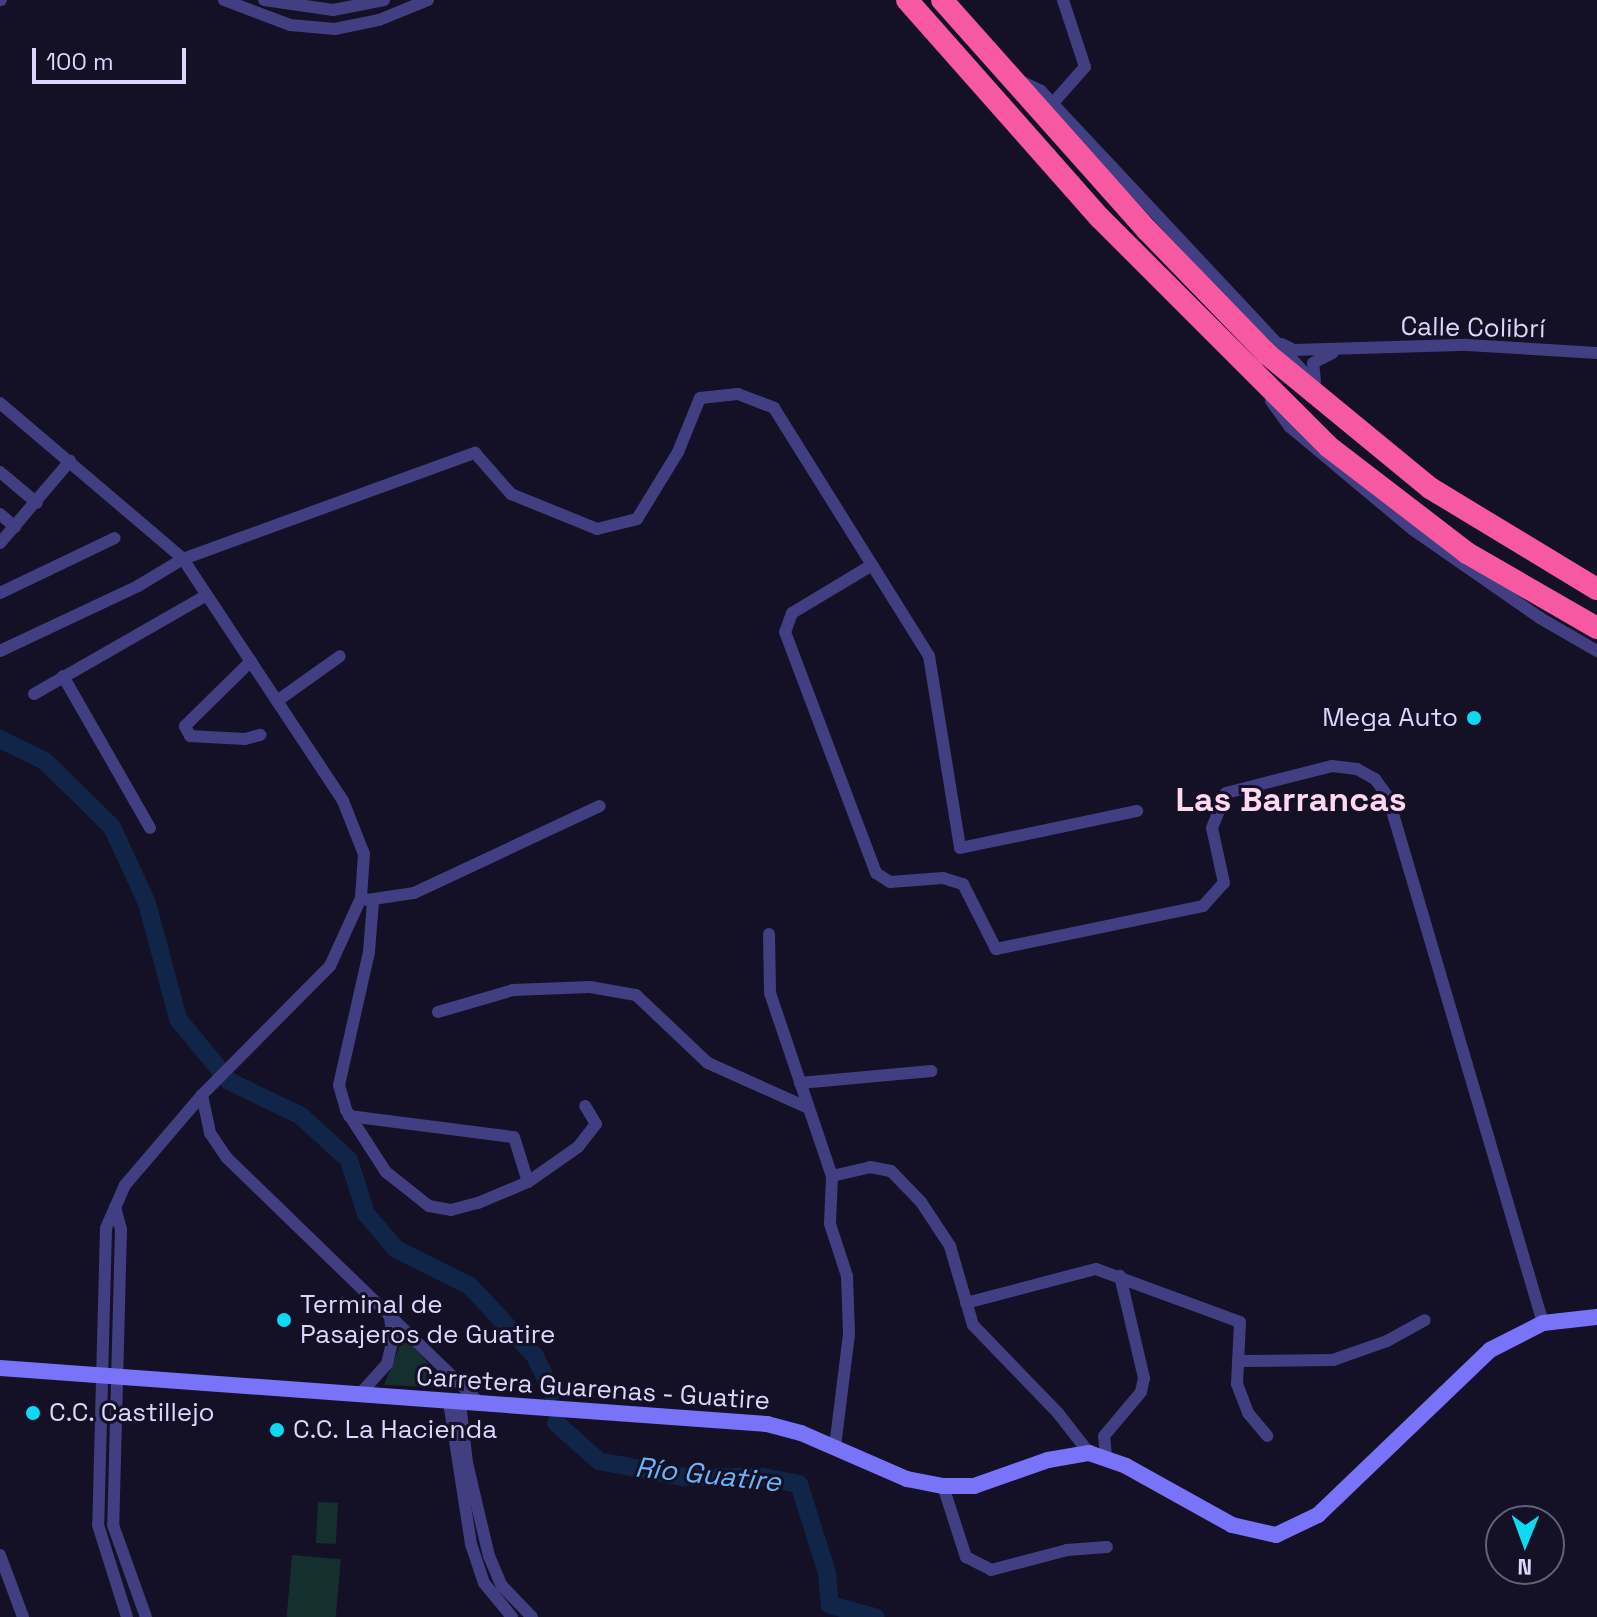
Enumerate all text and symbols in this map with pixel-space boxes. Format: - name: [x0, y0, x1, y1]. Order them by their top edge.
- scale bar: [36, 32, 190, 82]
- text: 100 m: [46, 46, 114, 77]
- street label: Calle Colibrí: [1400, 311, 1546, 345]
- place label: Mega Auto: [1322, 702, 1458, 734]
- marker: Mega Auto: [1465, 709, 1483, 727]
- district label: Las Barrancas: [1176, 780, 1406, 820]
- place label: Terminal de Pasajeros de Guatire: [300, 1289, 555, 1350]
- marker: Terminal de Pasajeros de Guatire: [275, 1311, 293, 1329]
- street label: Carretera Guarenas - Guatire: [414, 1361, 772, 1417]
- place label: C.C. Castillejo: [49, 1397, 216, 1429]
- marker: C.C. Castillejo: [24, 1404, 42, 1422]
- place label: C.C. La Hacienda: [293, 1414, 498, 1446]
- marker: C.C. La Hacienda: [268, 1421, 286, 1439]
- water label: Río Guatire: [634, 1450, 782, 1498]
- north arrow: [1485, 1505, 1565, 1585]
- text: N: [1517, 1553, 1532, 1581]

